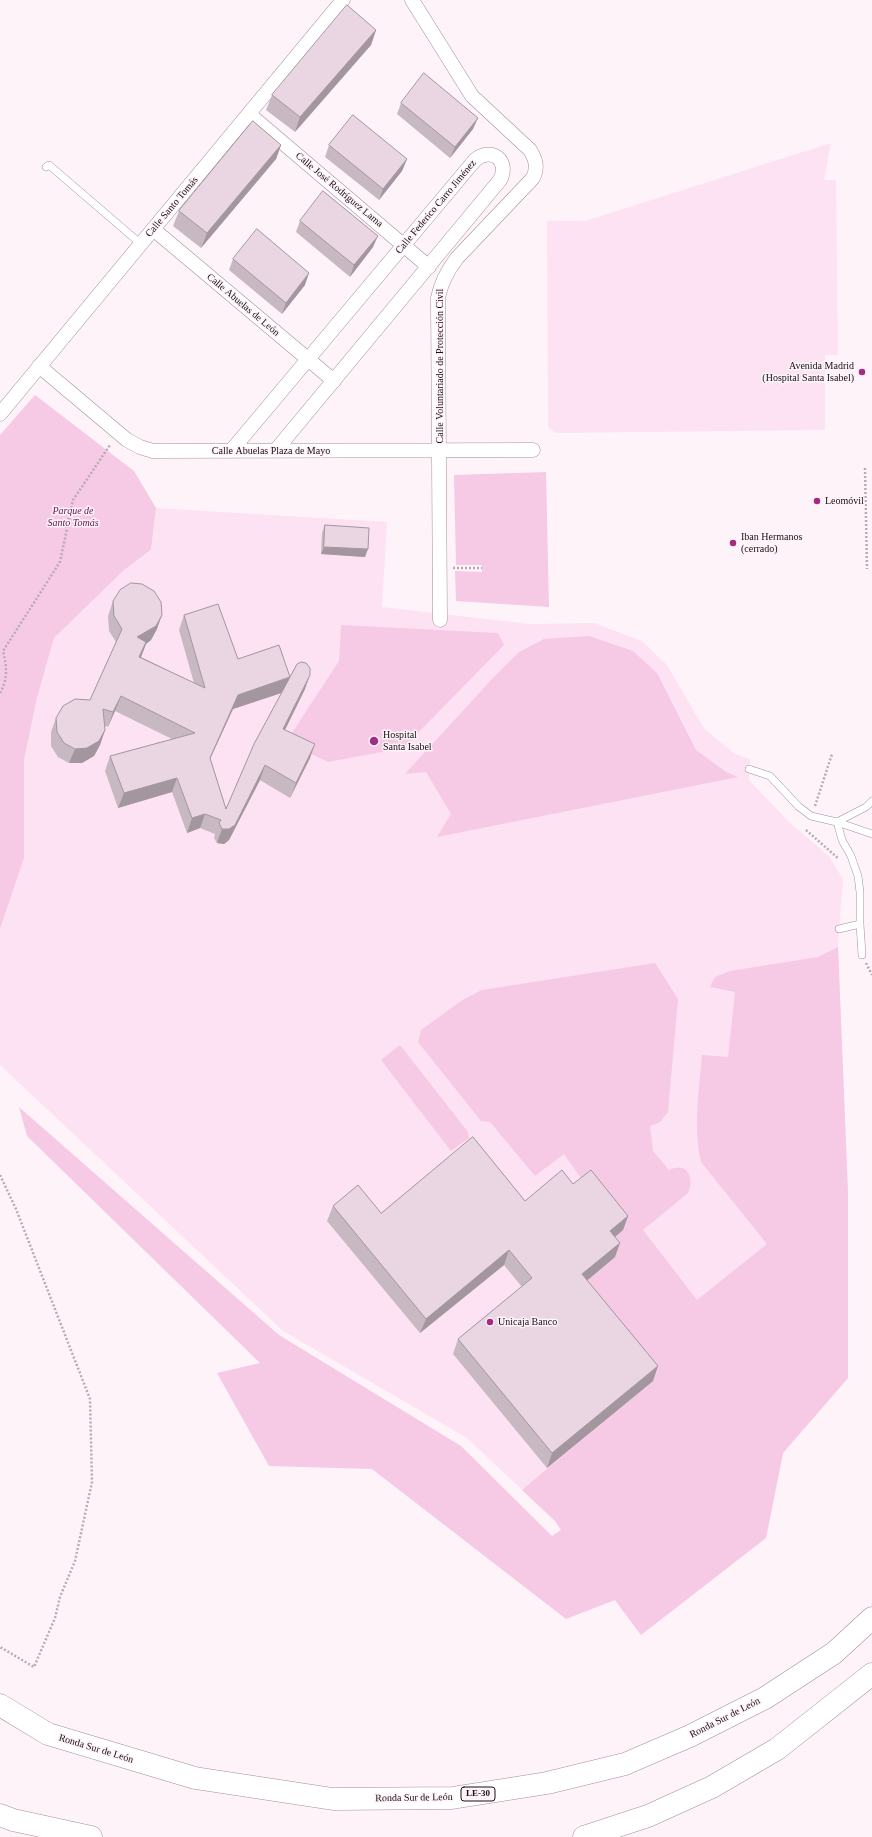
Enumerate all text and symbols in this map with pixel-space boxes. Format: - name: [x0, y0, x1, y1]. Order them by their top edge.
- street label: Calle José Rodríguez Lama: [293, 150, 385, 230]
- street label: Calle Federico Carro Jiménez: [393, 158, 479, 256]
- street label: Calle Santo Tomás: [143, 174, 201, 240]
- street label: Calle Abuelas de León: [204, 271, 282, 339]
- street label: Calle Voluntariado de Protección Civil: [434, 289, 446, 443]
- place label: Avenida Madrid (Hospital Santa Isabel): [762, 360, 854, 384]
- marker: Avenida Madrid (Hospital Santa Isabel): [857, 367, 867, 377]
- street label: Calle Abuelas Plaza de Mayo: [212, 445, 330, 457]
- place label: Leomóvil: [825, 495, 864, 507]
- marker: Leomóvil: [812, 496, 822, 506]
- park label: Parque de Santo Tomás: [47, 505, 99, 528]
- place label: Iban Hermanos (cerrado): [741, 531, 802, 554]
- marker: Iban Hermanos (cerrado): [728, 538, 738, 548]
- place label: Hospital Santa Isabel: [383, 729, 432, 752]
- marker: Hospital Santa Isabel: [368, 735, 380, 747]
- place label: Unicaja Banco: [498, 1316, 557, 1328]
- marker: Unicaja Banco: [485, 1317, 495, 1327]
- street label: Ronda Sur de León: [688, 1695, 762, 1741]
- street label: Ronda Sur de León: [57, 1732, 135, 1766]
- road number: LE-30: [461, 1787, 495, 1801]
- street label: Ronda Sur de León: [375, 1791, 453, 1805]

